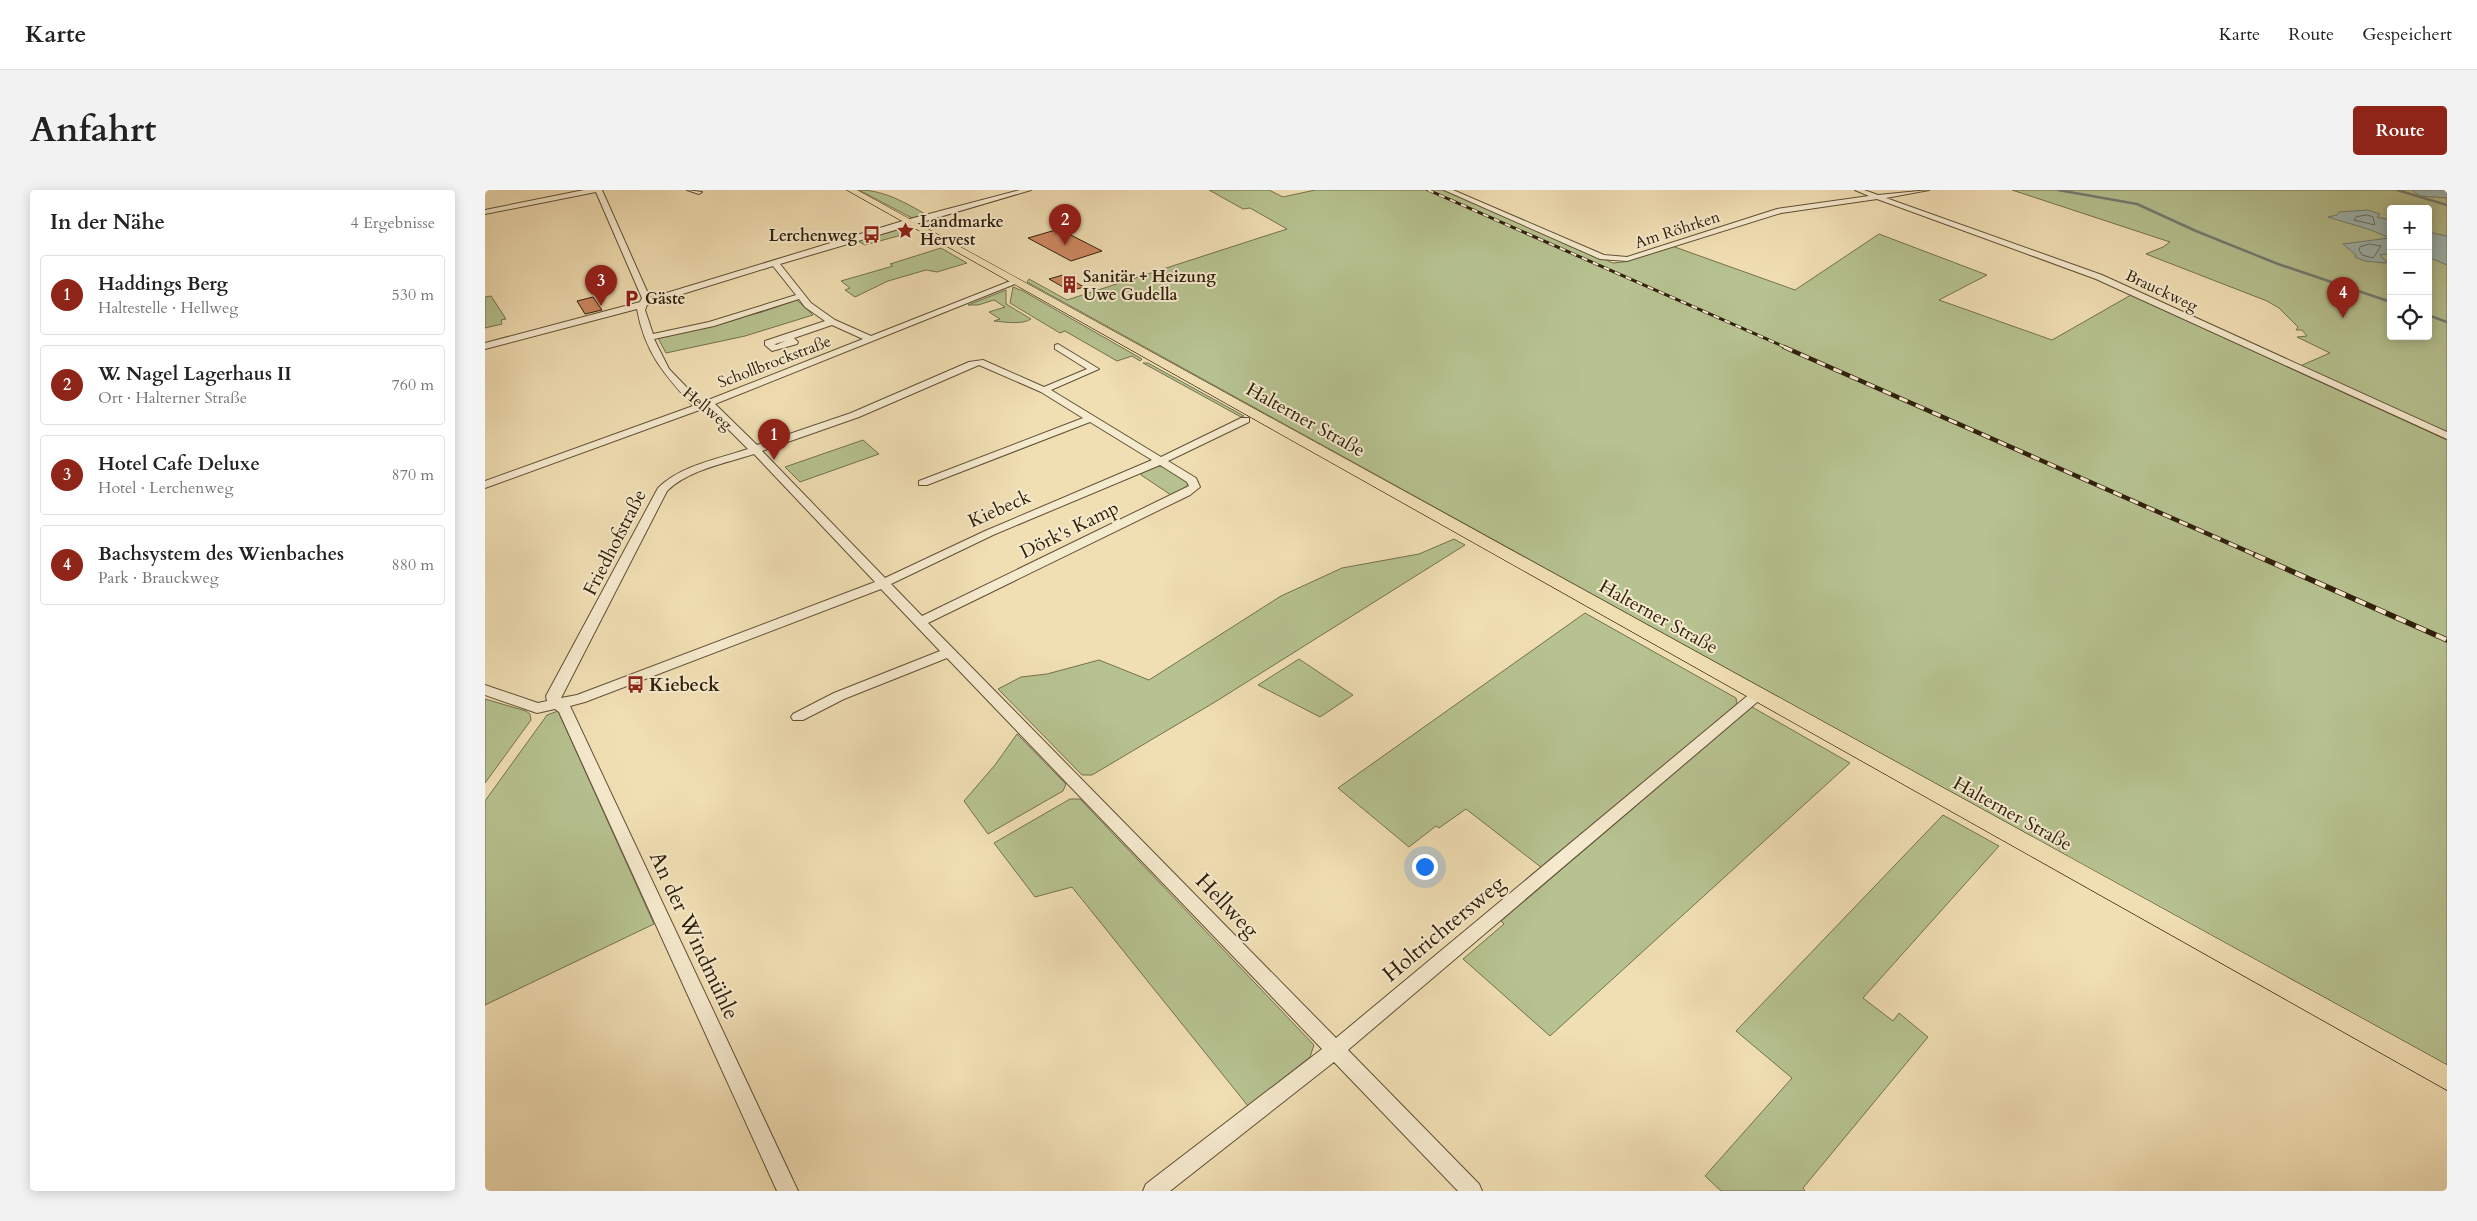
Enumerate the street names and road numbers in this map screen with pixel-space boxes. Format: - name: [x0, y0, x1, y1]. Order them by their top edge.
- street label: Am Röhrken: [1632, 206, 1723, 254]
- street label: Brauckweg: [2122, 265, 2201, 317]
- street label: Schollbrockstraße: [715, 330, 834, 394]
- street label: Halterner Straße: [1241, 376, 1370, 463]
- street label: Hellweg: [678, 382, 737, 436]
- street label: Kiebeck: [964, 483, 1035, 534]
- street label: Friedhofstraße: [577, 485, 653, 600]
- street label: Dörk's Kamp: [1016, 495, 1123, 565]
- street label: Halterner Straße: [1594, 573, 1723, 660]
- street label: Halterner Straße: [1948, 770, 2077, 857]
- street label: An der Windmühle: [642, 846, 746, 1025]
- street label: Hellweg: [1189, 867, 1266, 945]
- street label: Holtrichtersweg: [1376, 868, 1512, 989]

